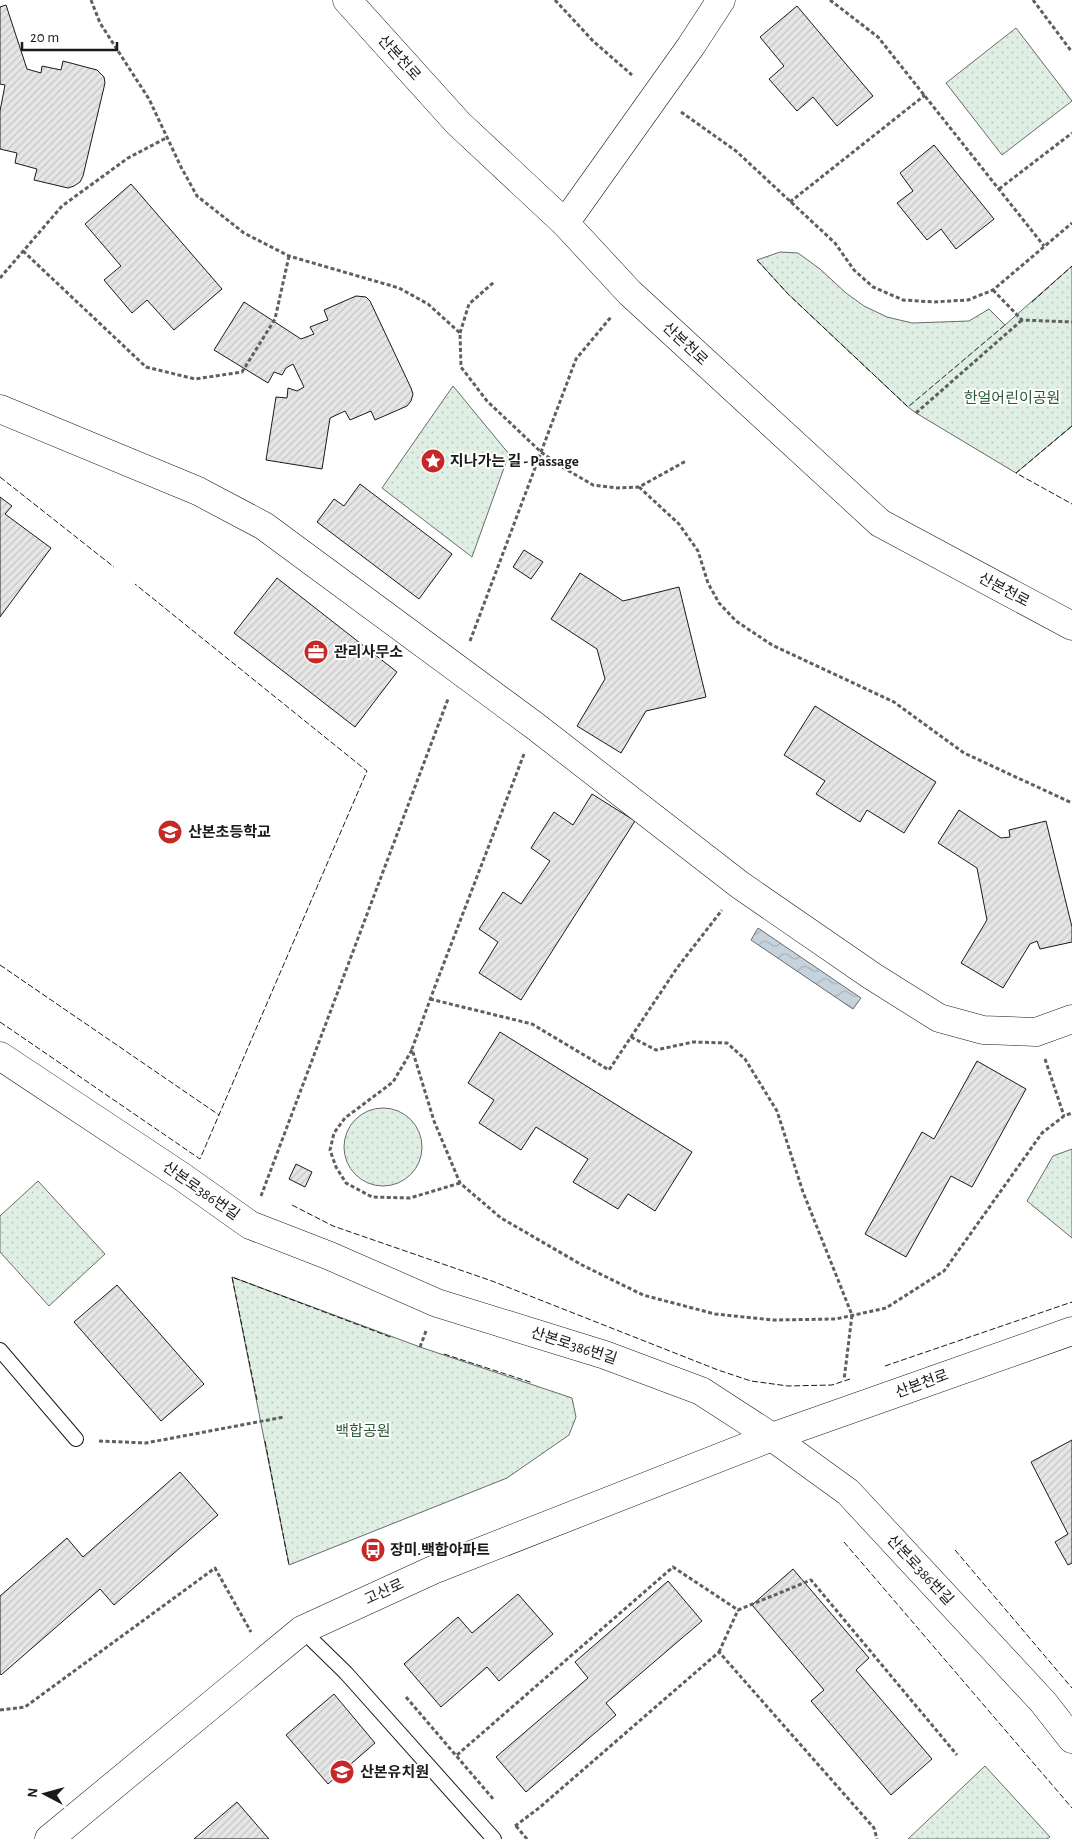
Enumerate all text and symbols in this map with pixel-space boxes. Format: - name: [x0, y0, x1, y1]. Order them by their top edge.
- scale bar: [22, 20, 118, 52]
- text: 20 m: [30, 30, 59, 45]
- street label: 산본천로: [375, 31, 425, 84]
- street label: 산본천로: [660, 318, 712, 368]
- park label: 한얼어린이공원: [964, 390, 1060, 406]
- place icon: 지나가는 길 - Passage: [420, 448, 446, 474]
- place label: 지나가는 길 - Passage: [450, 453, 579, 469]
- street label: 산본천로: [976, 569, 1033, 610]
- office icon: 관리사무소: [303, 639, 329, 665]
- place label: 관리사무소: [334, 644, 403, 660]
- school or university icon: 산본초등학교: [157, 819, 183, 845]
- place label: 산본초등학교: [188, 823, 271, 840]
- street label: 산본로386번길: [160, 1158, 242, 1223]
- street label: 산본로386번길: [529, 1324, 619, 1367]
- street label: 산본천로: [893, 1366, 951, 1400]
- park label: 백합공원: [335, 1423, 391, 1439]
- street label: 산본로386번길: [884, 1532, 957, 1608]
- bus stop icon: 장미.백합아파트: [360, 1537, 386, 1563]
- place label: 장미.백합아파트: [390, 1541, 490, 1558]
- street label: 고산로: [362, 1576, 406, 1608]
- school or university icon: 산본유치원: [329, 1759, 355, 1785]
- place label: 산본유치원: [360, 1764, 429, 1780]
- north arrow: [20, 1769, 70, 1819]
- text: N: [26, 1787, 41, 1798]

